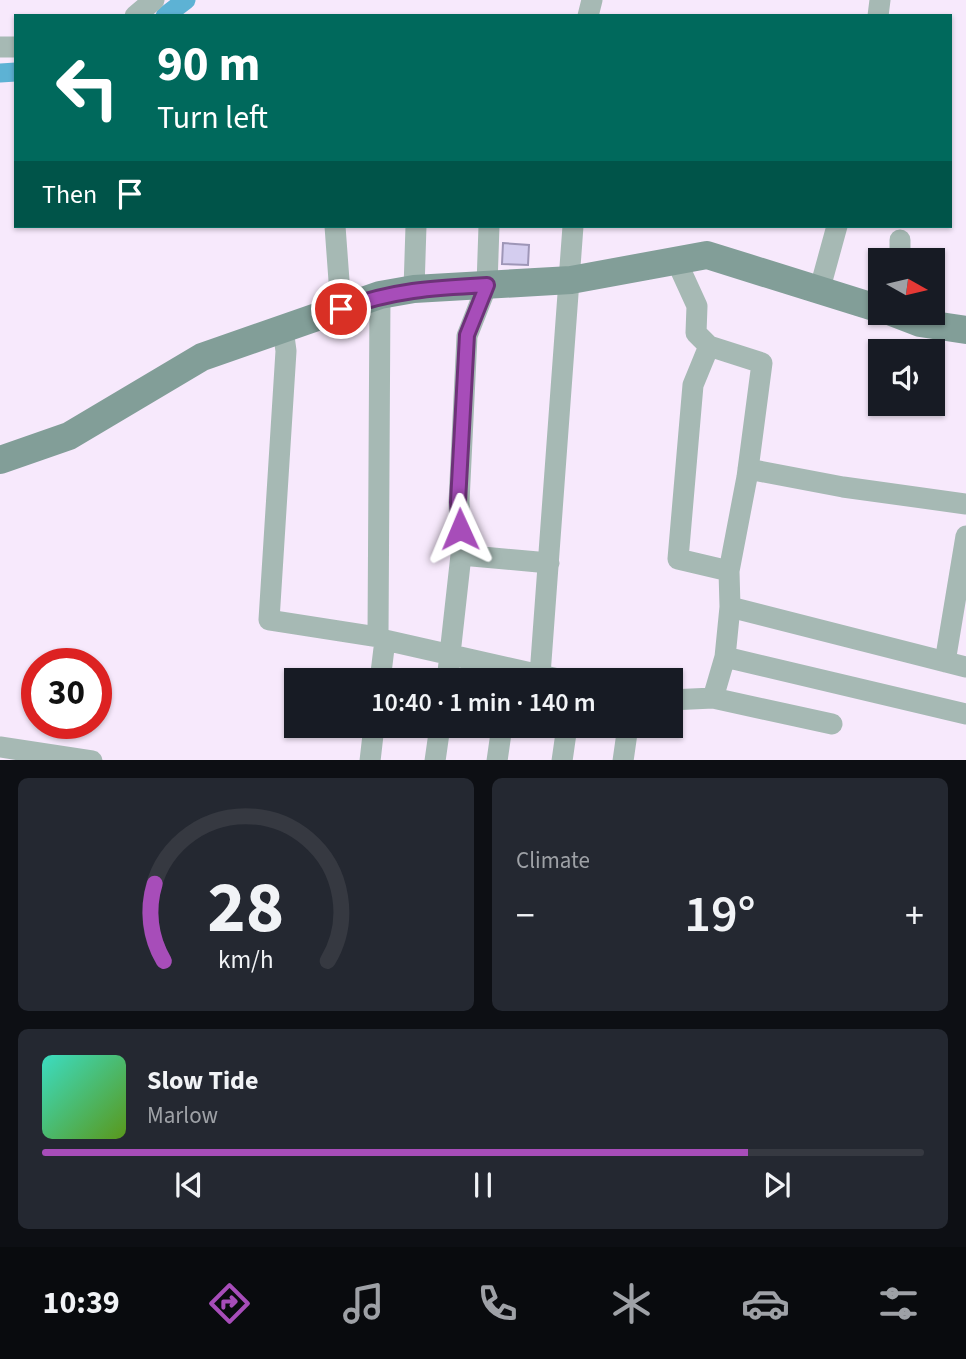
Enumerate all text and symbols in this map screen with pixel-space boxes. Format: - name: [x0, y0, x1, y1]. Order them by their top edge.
- text: 90 m: [157, 30, 261, 100]
- icon: left: [42, 42, 133, 133]
- text: Turn left: [157, 95, 268, 141]
- icon: arrive: [111, 175, 149, 213]
- text: Then: [42, 176, 97, 213]
- north arrow: [868, 248, 945, 326]
- map controls: [868, 248, 945, 416]
- pin: [311, 279, 371, 339]
- icon: arrive: [322, 290, 360, 328]
- button: sound: [868, 339, 945, 416]
- position arrow: [423, 492, 497, 566]
- speed limit sign: 30: [21, 648, 112, 739]
- text: 10:40 · 1 min · 140 m: [371, 684, 596, 721]
- text: Climate: [516, 844, 590, 877]
- text: 28: [208, 856, 284, 960]
- text: 19°: [684, 878, 756, 952]
- text: −: [516, 889, 535, 943]
- text: +: [905, 889, 924, 943]
- text: km/h: [218, 941, 274, 977]
- text: Slow Tide: [147, 1062, 258, 1099]
- text: Marlow: [147, 1099, 218, 1132]
- icon: previous: [170, 1166, 208, 1204]
- icon: pause: [464, 1166, 502, 1204]
- icon: next: [758, 1166, 796, 1204]
- icon: directions: [205, 1279, 254, 1328]
- icon: music: [339, 1279, 388, 1328]
- icon: phone: [473, 1279, 522, 1328]
- icon: climate: [607, 1279, 656, 1328]
- icon: car: [741, 1279, 790, 1328]
- icon: filters: [874, 1279, 923, 1328]
- text: 10:39: [42, 1280, 120, 1326]

